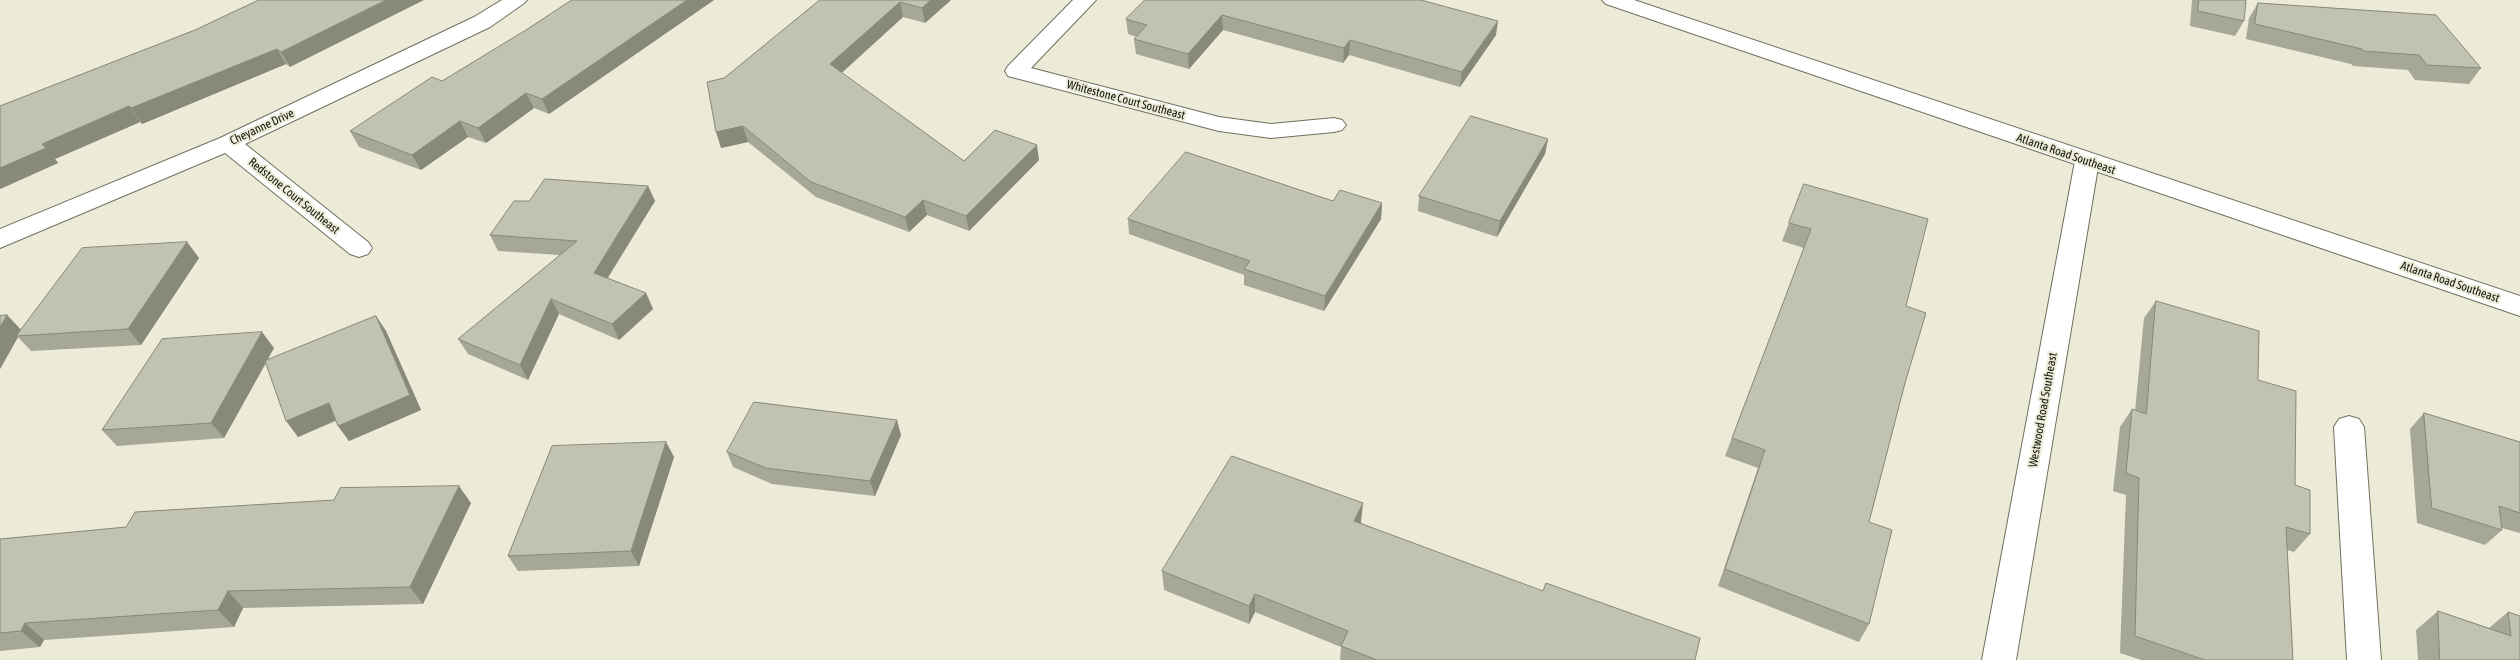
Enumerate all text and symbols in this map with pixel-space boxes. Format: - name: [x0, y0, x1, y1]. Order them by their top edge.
- street label: Whitestone Court Southeast: [1065, 77, 1187, 123]
- street label: Cheyanne Drive: [228, 106, 296, 148]
- street label: Atlanta Road Southeast: [2015, 130, 2117, 178]
- street label: Redstone Court Southeast: [246, 155, 342, 237]
- street label: Atlanta Road Southeast: [2399, 258, 2501, 306]
- street label: Westwood Road Southeast: [2026, 352, 2060, 468]

